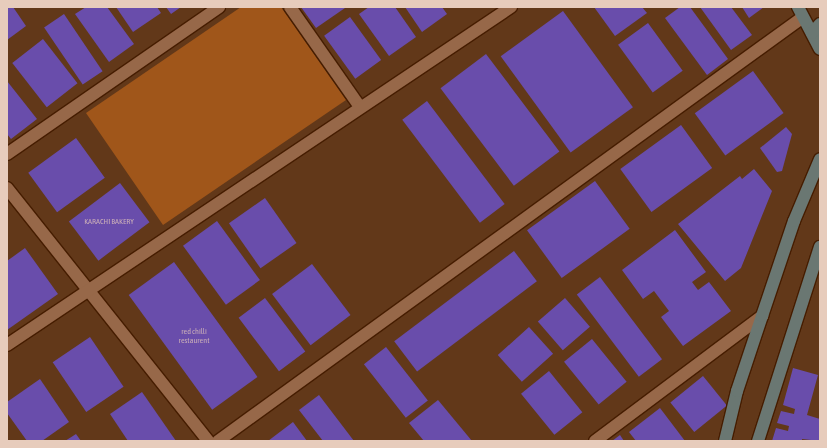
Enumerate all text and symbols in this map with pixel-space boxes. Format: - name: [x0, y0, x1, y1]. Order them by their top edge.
- house number: KARACHI BAKERY: [84, 217, 134, 227]
- house number: red chilli restaurent: [179, 326, 209, 345]

